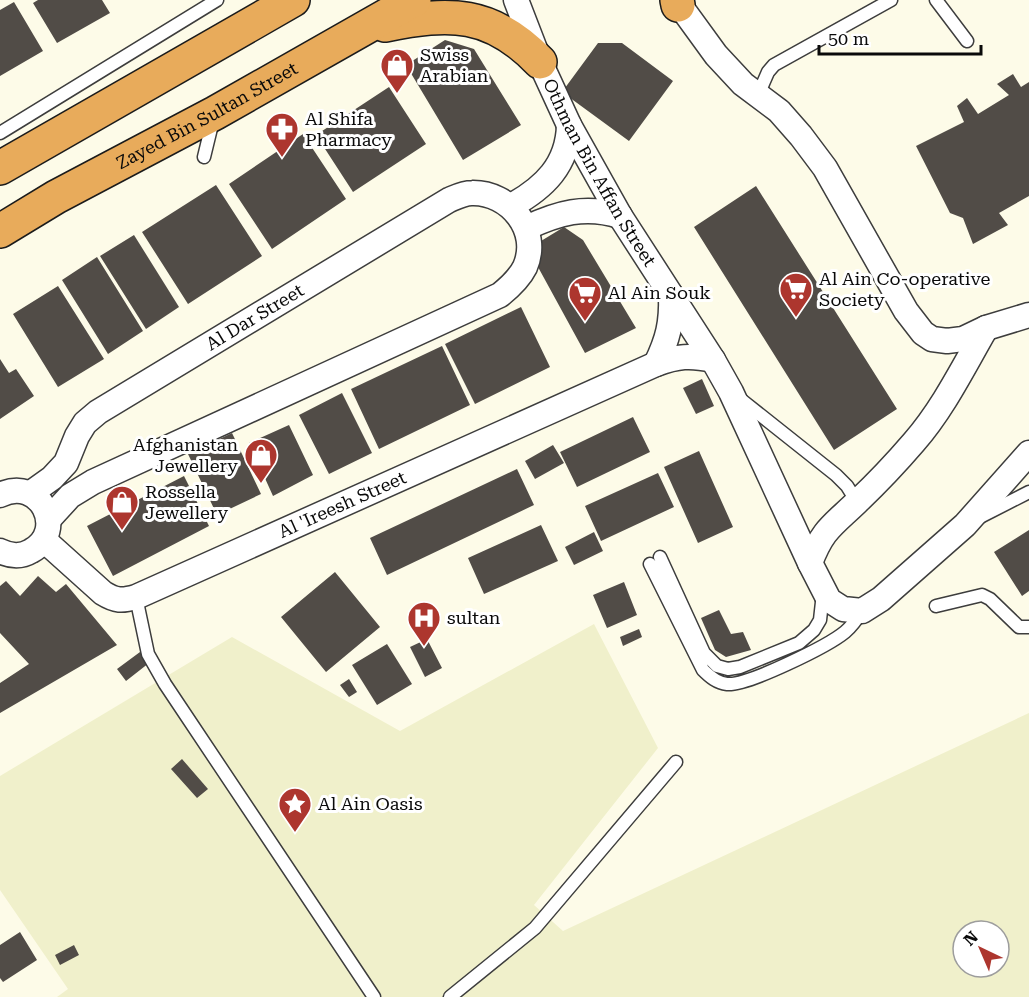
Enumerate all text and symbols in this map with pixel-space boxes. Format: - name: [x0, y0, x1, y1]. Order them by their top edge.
- scale bar: [819, 18, 981, 56]
- text: 50 m: [828, 28, 869, 49]
- place label: Swiss Arabian: [420, 44, 489, 86]
- shop icon: Swiss Arabian: [379, 47, 415, 94]
- street label: Zayed Bin Sultan Street: [113, 57, 301, 173]
- street label: Othman Bin Affan Street: [539, 75, 661, 270]
- place label: Al Shifa Pharmacy: [305, 108, 392, 150]
- pharmacy icon: Al Shifa Pharmacy: [264, 111, 300, 158]
- place label: Al Ain Co-operative Society: [819, 268, 990, 310]
- supermarket icon: Al Ain Co-operative Society: [778, 271, 814, 318]
- supermarket icon: Al Ain Souk: [567, 275, 603, 322]
- street label: Al Dar Street: [202, 279, 307, 354]
- place label: Al Ain Souk: [608, 282, 711, 303]
- place label: Afghanistan Jewellery: [133, 434, 238, 476]
- shop icon: Afghanistan Jewellery: [243, 437, 279, 484]
- street label: Al 'Ireesh Street: [275, 466, 409, 542]
- place label: Rossella Jewellery: [145, 481, 229, 523]
- shop icon: Rossella Jewellery: [104, 484, 140, 531]
- hospital icon: sultan: [406, 600, 442, 647]
- place label: sultan: [447, 607, 501, 628]
- place icon: Al Ain Oasis: [277, 786, 313, 833]
- place label: Al Ain Oasis: [318, 793, 422, 814]
- north arrow: [951, 919, 1011, 979]
- text: N: [960, 927, 982, 950]

